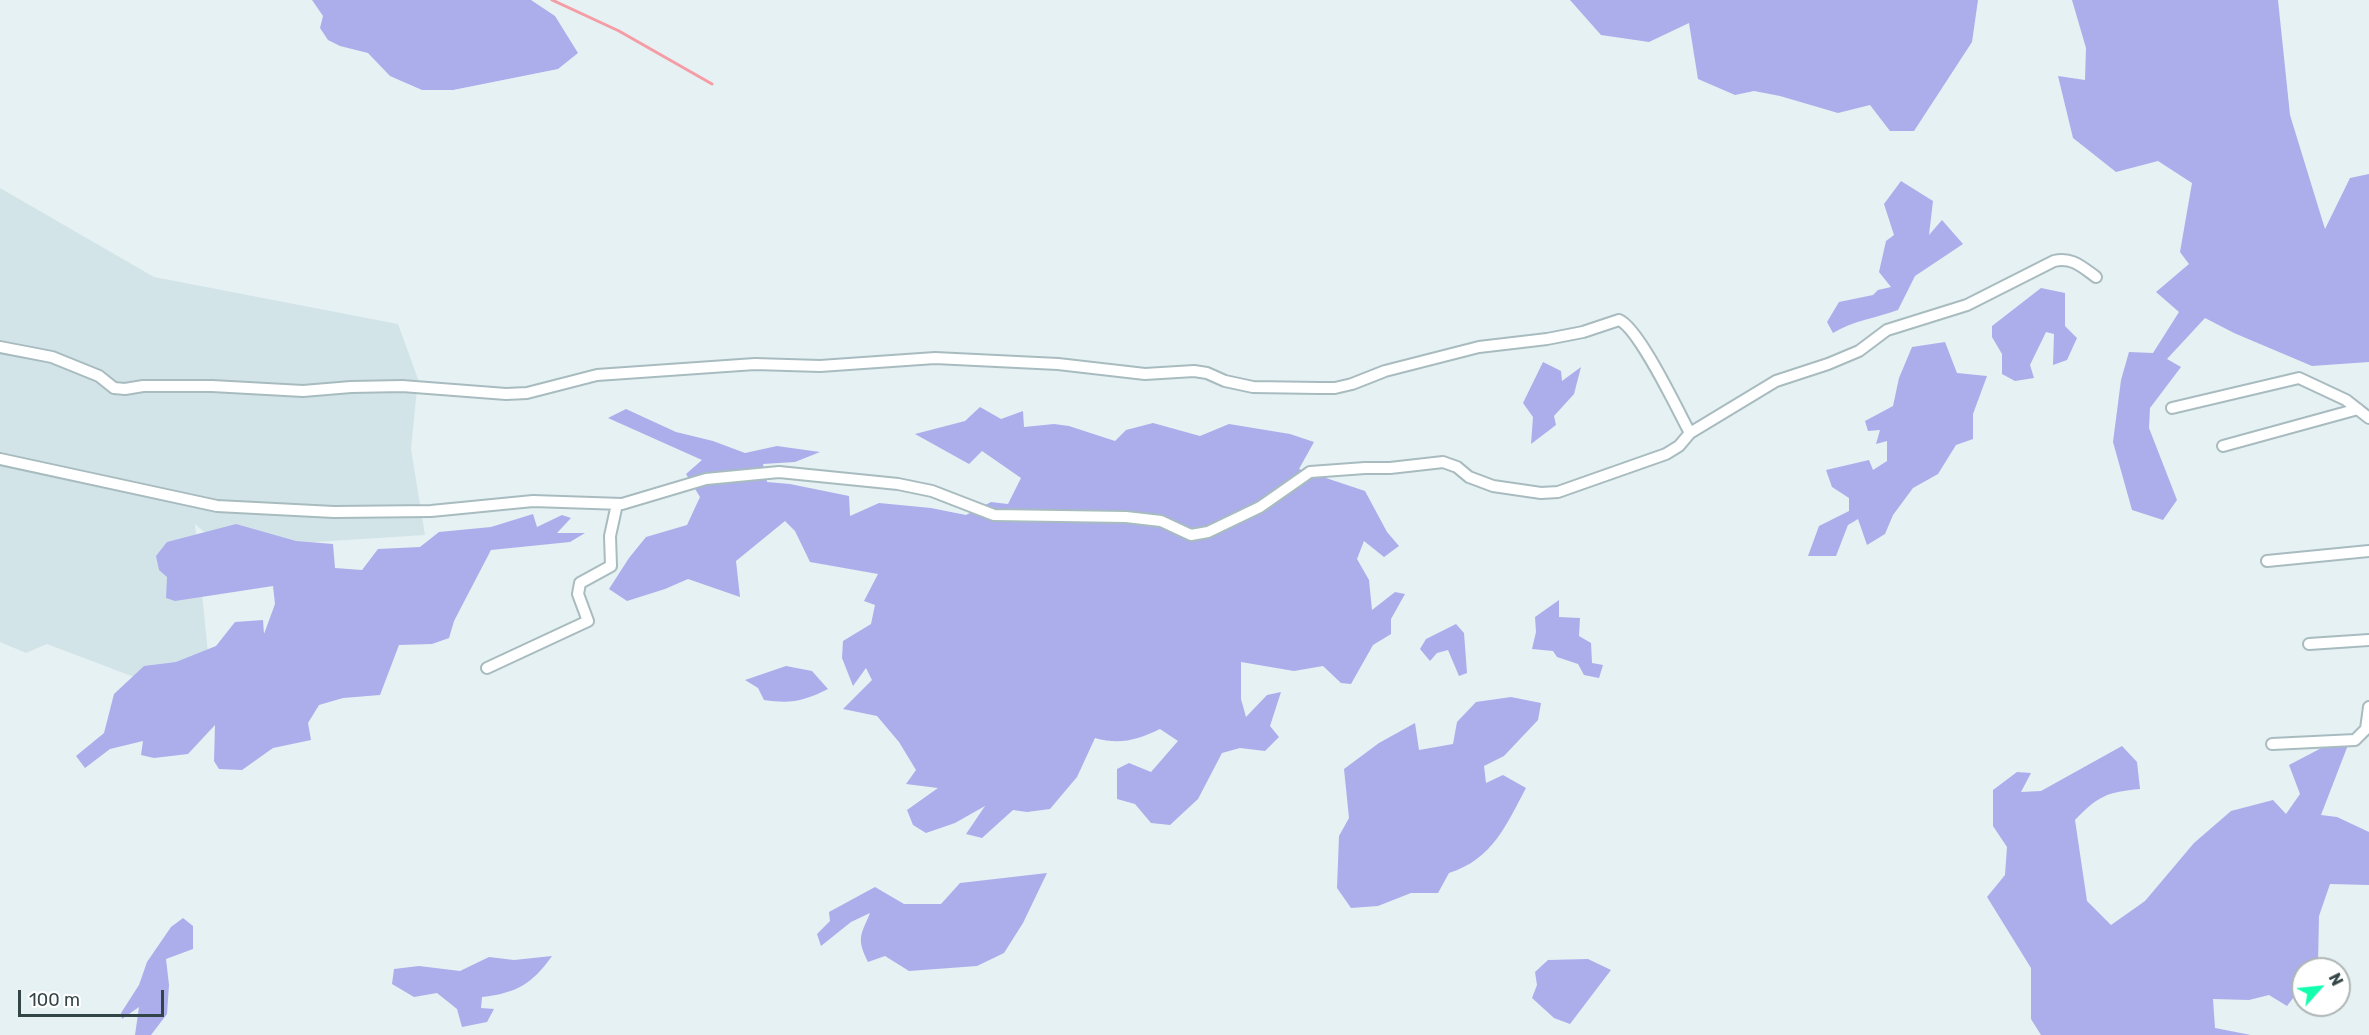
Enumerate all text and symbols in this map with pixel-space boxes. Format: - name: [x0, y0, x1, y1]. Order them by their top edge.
- north arrow: [2291, 957, 2351, 1017]
- text: N: [2325, 970, 2347, 989]
- scale bar: [21, 978, 166, 1016]
- text: 100 m: [29, 989, 80, 1011]

